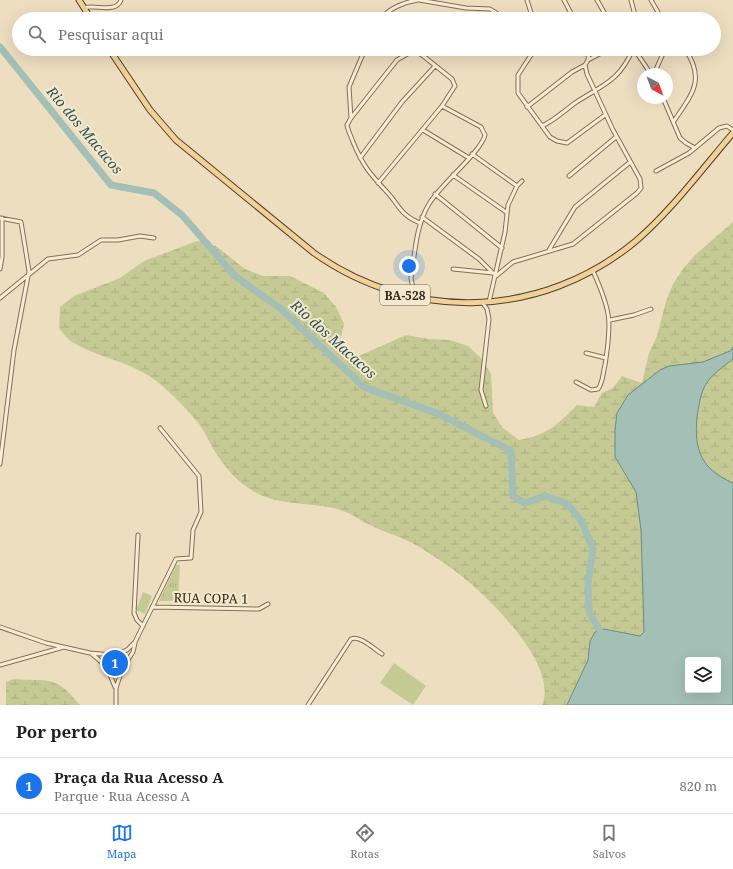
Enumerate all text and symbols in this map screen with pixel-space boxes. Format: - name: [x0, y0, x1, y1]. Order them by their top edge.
- search box: [12, 12, 721, 56]
- icon: search: [26, 23, 48, 45]
- text: Pesquisar aqui: [58, 24, 164, 44]
- north arrow: [637, 68, 673, 104]
- water label: Rio dos Macacos: [42, 81, 128, 178]
- your location: [399, 256, 419, 276]
- road number: BA-528: [380, 285, 430, 305]
- water label: Rio dos Macacos: [286, 295, 381, 383]
- street label: RUA COPA 1: [174, 588, 248, 608]
- pin: 1: [102, 648, 128, 678]
- map controls: [685, 657, 721, 693]
- button: layers: [685, 657, 721, 693]
- text: Por perto: [16, 720, 98, 743]
- text: Praça da Rua Acesso A: [54, 767, 223, 787]
- text: 1: [25, 777, 33, 795]
- text: 820 m: [680, 777, 717, 795]
- text: Parque · Rua Acesso A: [54, 787, 190, 805]
- tab: Mapa: [107, 822, 136, 861]
- tab: Rotas: [350, 822, 379, 861]
- tab: Salvos: [593, 822, 626, 861]

